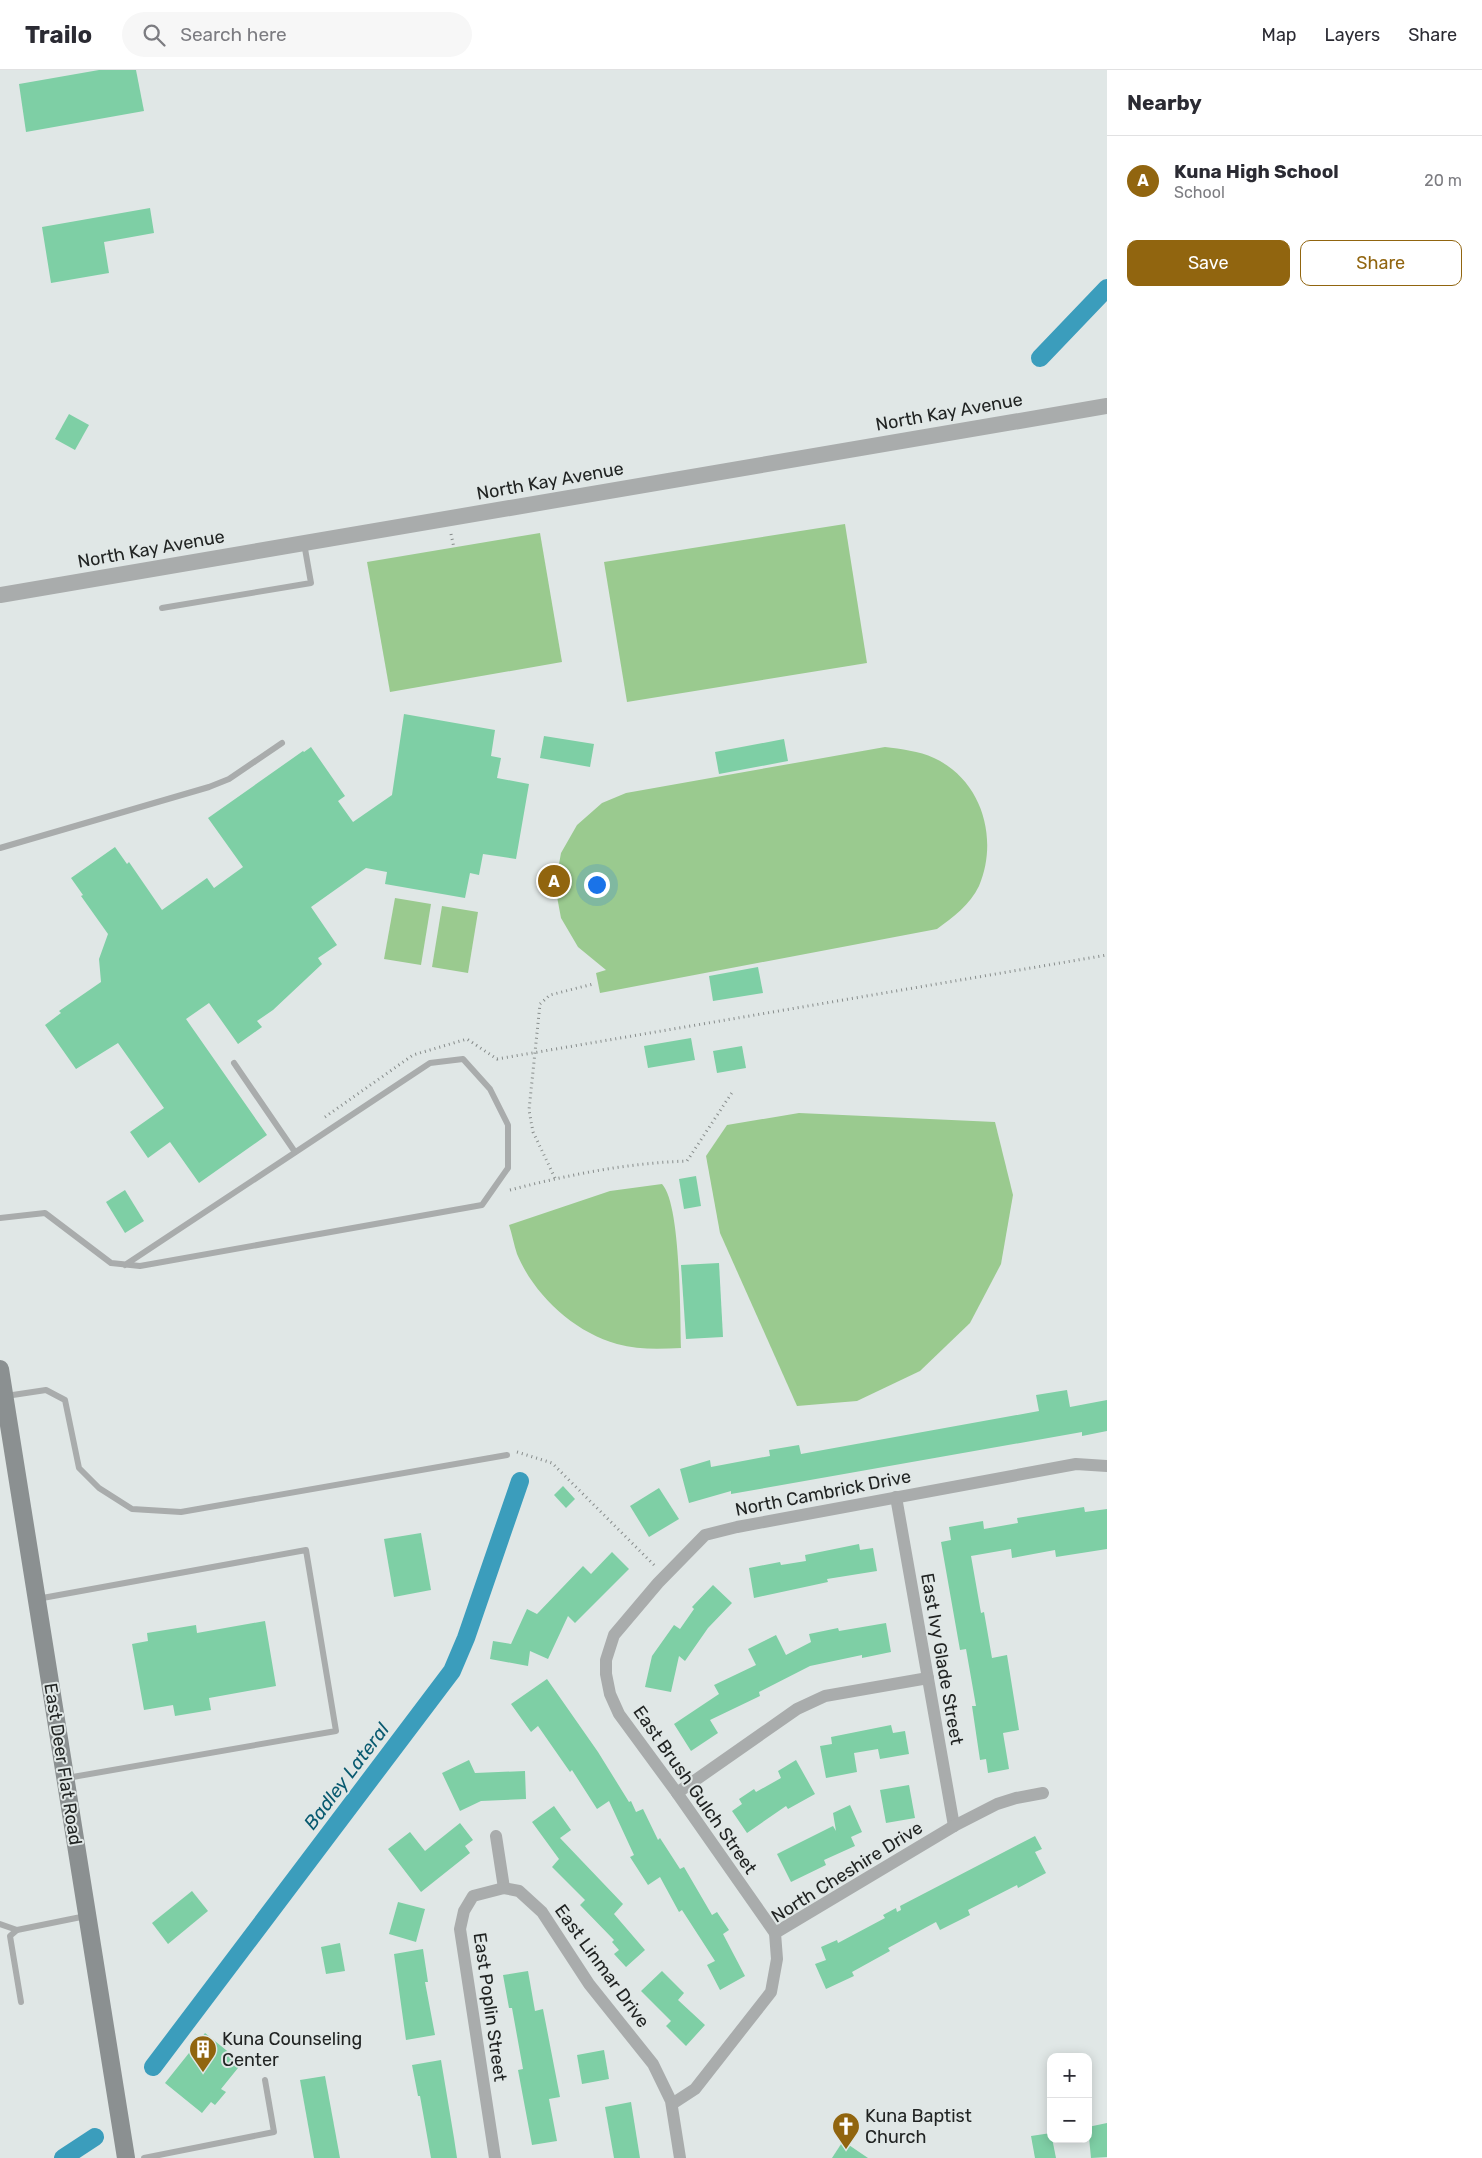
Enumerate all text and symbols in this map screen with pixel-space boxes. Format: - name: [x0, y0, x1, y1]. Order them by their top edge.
- search box: [122, 12, 472, 57]
- text: Trailo: [25, 21, 92, 49]
- icon: search: [140, 21, 168, 49]
- text: Search here: [180, 23, 287, 46]
- text: Map: [1262, 24, 1297, 46]
- text: Layers: [1325, 24, 1380, 46]
- text: Share: [1408, 24, 1457, 46]
- text: Nearby: [1127, 90, 1202, 115]
- text: Kuna High School: [1174, 160, 1339, 183]
- text: A: [1137, 171, 1149, 190]
- text: 20 m: [1424, 171, 1462, 190]
- text: School: [1174, 183, 1225, 202]
- button: Save: [1127, 240, 1290, 286]
- button: Share: [1300, 240, 1462, 286]
- street label: North Kay Avenue: [874, 388, 1024, 436]
- street label: North Kay Avenue: [475, 457, 625, 505]
- street label: North Kay Avenue: [76, 525, 226, 573]
- pin: A: [538, 862, 570, 900]
- your location: [584, 872, 610, 898]
- street label: North Cambrick Drive: [733, 1465, 913, 1521]
- street label: East Ivy Glade Street: [916, 1571, 968, 1747]
- street label: East Deer Flat Road: [39, 1681, 87, 1847]
- street label: East Brush Gulch Street: [628, 1702, 762, 1878]
- water label: Badley Lateral: [299, 1718, 394, 1834]
- street label: North Cheshire Drive: [767, 1817, 927, 1927]
- street label: East Linmar Drive: [550, 1900, 654, 2032]
- street label: East Poplin Street: [469, 1931, 511, 2083]
- place label: Kuna Counseling Center: [222, 2028, 362, 2071]
- building icon: Kuna Counseling Center: [188, 2034, 218, 2073]
- map controls: [1047, 2053, 1092, 2143]
- button: +: [1047, 2053, 1092, 2098]
- button: −: [1047, 2098, 1092, 2143]
- place label: Kuna Baptist Church: [865, 2105, 972, 2148]
- church icon: Kuna Baptist Church: [831, 2111, 861, 2150]

